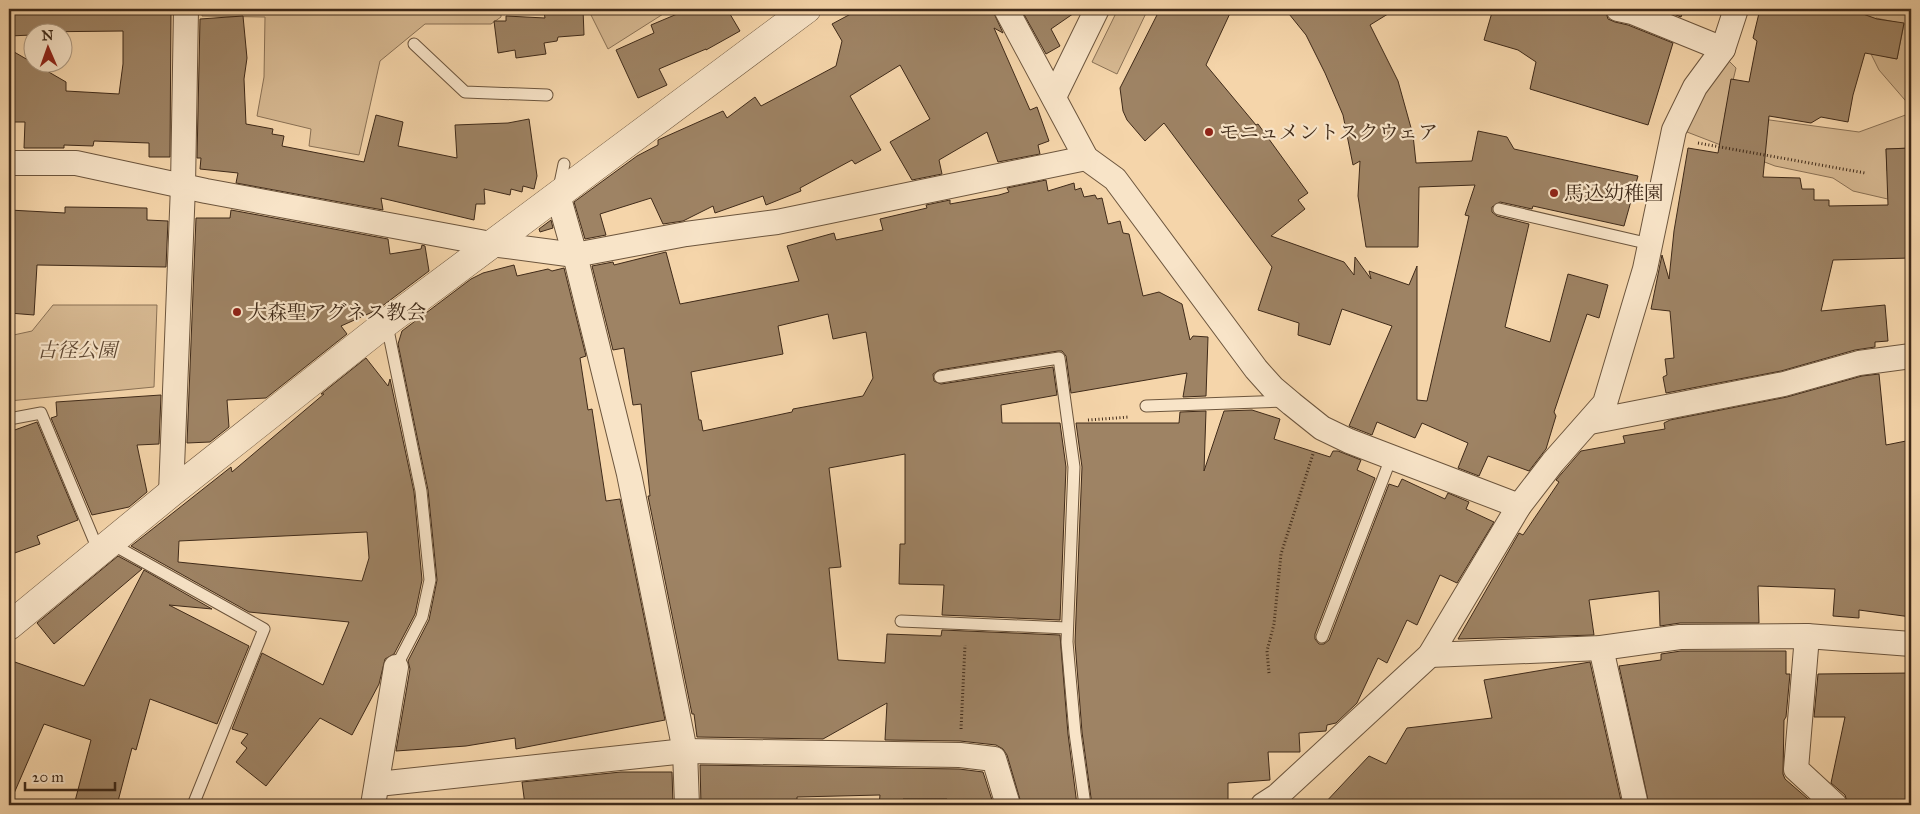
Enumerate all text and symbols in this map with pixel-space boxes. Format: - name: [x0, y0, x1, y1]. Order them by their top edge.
- north arrow: [22, 22, 72, 72]
- text: N: [41, 27, 54, 44]
- place label: モニュメントスクウェア: [1219, 120, 1438, 144]
- marker: モニュメントスクウェア: [1203, 126, 1215, 138]
- place label: 馬込幼稚園: [1564, 181, 1664, 205]
- marker: 馬込幼稚園: [1548, 187, 1560, 199]
- place label: 大森聖アグネス教会: [247, 300, 426, 324]
- marker: 大森聖アグネス教会: [231, 306, 243, 318]
- park label: 古径公園: [37, 338, 120, 362]
- scale bar: [25, 759, 115, 791]
- text: 20 m: [32, 768, 64, 786]

